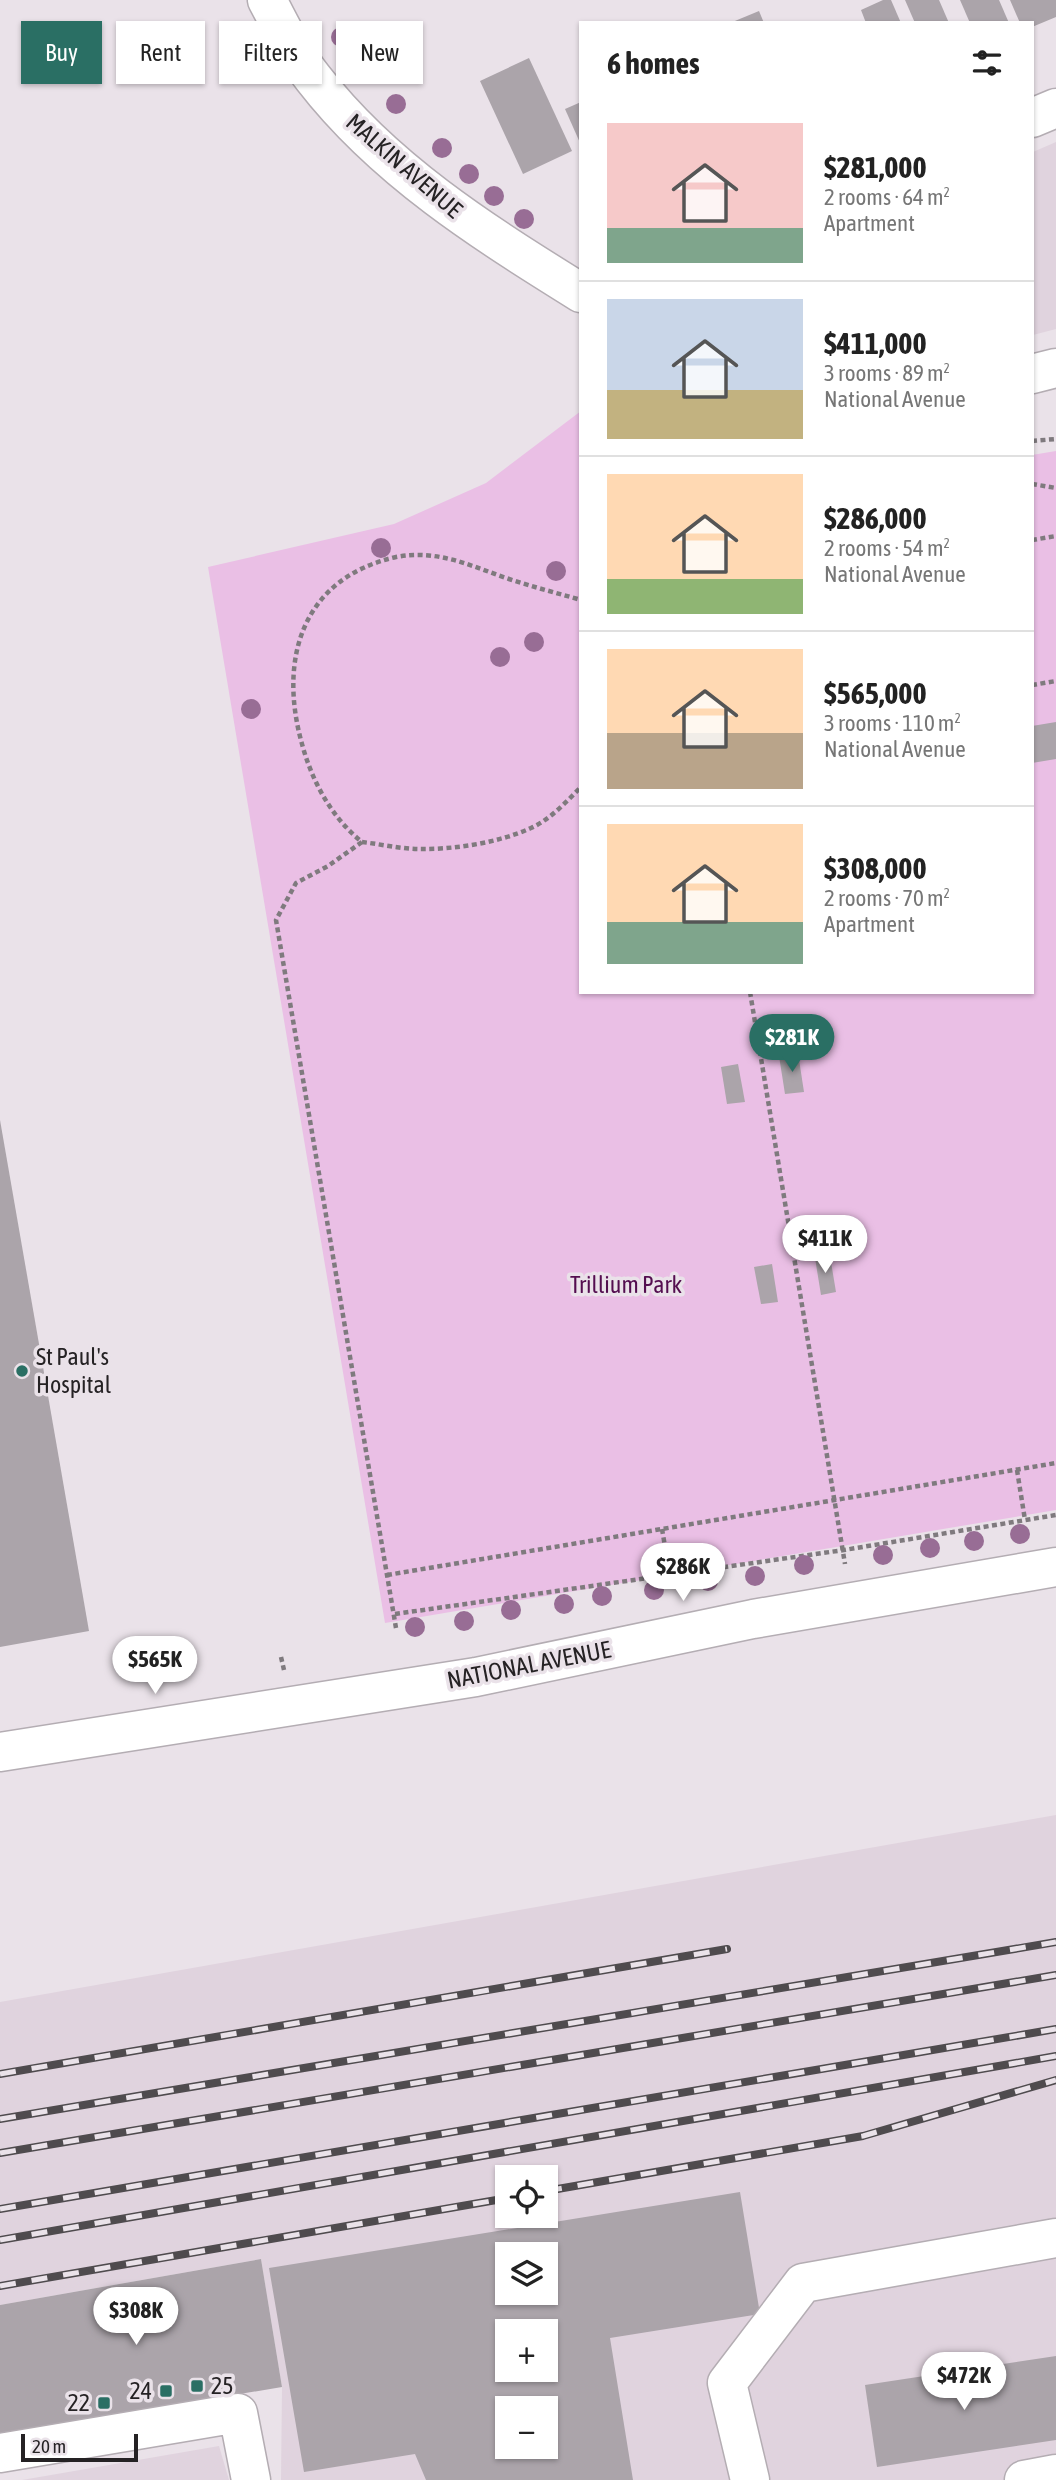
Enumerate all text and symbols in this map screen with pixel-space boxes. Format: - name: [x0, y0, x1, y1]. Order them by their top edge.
- chip: Buy: [21, 21, 102, 84]
- chip: Rent: [116, 21, 205, 84]
- chip: Filters: [219, 21, 322, 84]
- chip: New: [336, 21, 423, 84]
- icon: filters: [968, 44, 1006, 82]
- text: 6 homes: [607, 46, 700, 80]
- street label: MALKIN AVENUE: [341, 108, 468, 223]
- text: $281,000: [824, 150, 927, 184]
- icon: home: [663, 151, 747, 235]
- text: 2 rooms · 64 m²: [824, 184, 950, 210]
- text: Apartment: [824, 210, 915, 236]
- text: $411,000: [824, 326, 927, 360]
- icon: home: [663, 327, 747, 411]
- text: 3 rooms · 89 m²: [824, 360, 950, 386]
- text: National Avenue: [824, 386, 966, 412]
- text: $286,000: [824, 501, 927, 535]
- icon: home: [663, 502, 747, 586]
- text: 2 rooms · 54 m²: [824, 535, 950, 561]
- text: National Avenue: [824, 561, 966, 587]
- text: $565,000: [824, 676, 927, 710]
- icon: home: [663, 677, 747, 761]
- text: 3 rooms · 110 m²: [824, 710, 961, 736]
- text: National Avenue: [824, 736, 966, 762]
- text: $308,000: [824, 851, 927, 885]
- icon: home: [663, 852, 747, 936]
- text: 2 rooms · 70 m²: [824, 885, 950, 911]
- text: Apartment: [824, 911, 915, 937]
- pin: $281K: [743, 1014, 841, 1074]
- text: $281K: [765, 1024, 819, 1050]
- pin: $411K: [776, 1216, 874, 1275]
- text: $411K: [798, 1225, 852, 1251]
- park label: Trillium Park: [570, 1271, 683, 1298]
- place label: St Paul's Hospital: [36, 1343, 112, 1398]
- marker: St Paul's Hospital: [14, 1363, 30, 1379]
- pin: $286K: [634, 1544, 732, 1603]
- text: $286K: [656, 1553, 710, 1579]
- street label: NATIONAL AVENUE: [445, 1635, 613, 1694]
- pin: $565K: [106, 1636, 204, 1696]
- text: $565K: [128, 1646, 182, 1672]
- map controls: [495, 2165, 558, 2459]
- button: locate: [495, 2165, 558, 2228]
- button: layers: [495, 2242, 558, 2305]
- pin: $308K: [87, 2288, 185, 2347]
- text: $308K: [109, 2297, 163, 2323]
- button: +: [495, 2319, 558, 2382]
- pin: $472K: [915, 2352, 1013, 2412]
- text: $472K: [937, 2362, 991, 2388]
- place label: 25: [211, 2372, 234, 2399]
- place label: 24: [129, 2377, 152, 2404]
- marker: 25: [189, 2378, 205, 2394]
- marker: 24: [158, 2383, 174, 2399]
- place label: 22: [67, 2389, 90, 2416]
- marker: 22: [96, 2395, 112, 2411]
- button: −: [495, 2396, 558, 2459]
- scale bar: [21, 2431, 138, 2463]
- text: 20 m: [32, 2435, 66, 2457]

